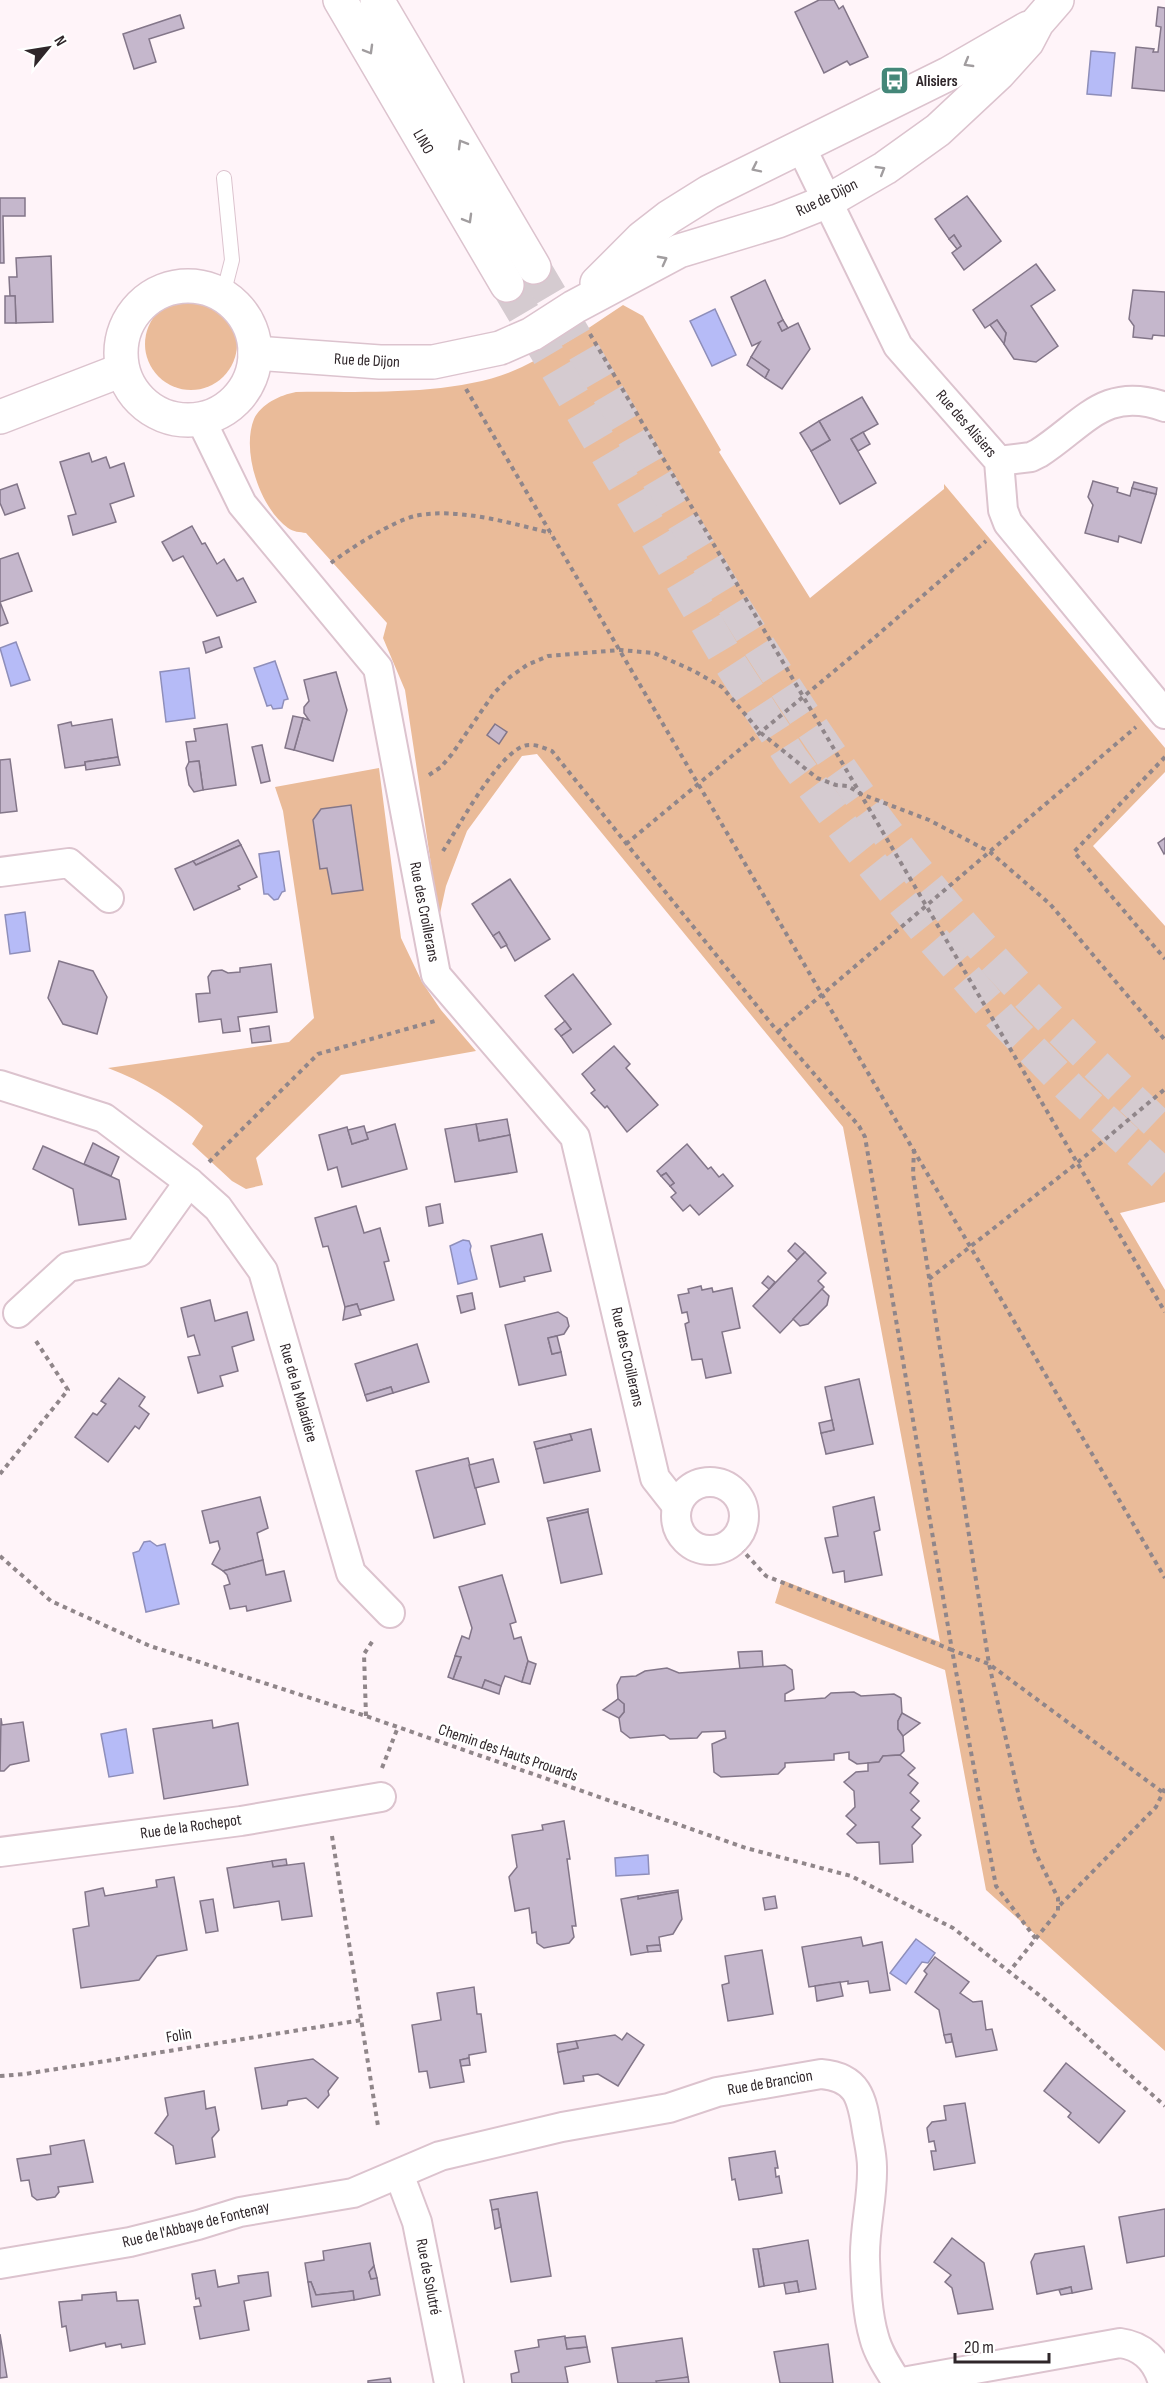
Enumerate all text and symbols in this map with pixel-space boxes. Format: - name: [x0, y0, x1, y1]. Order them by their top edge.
- north arrow: [18, 18, 78, 78]
- text: N: [49, 33, 70, 50]
- one-way arrow: [362, 44, 374, 55]
- one-way arrow: [964, 55, 974, 67]
- bus stop icon: Alisiers: [879, 65, 911, 97]
- place label: Alisiers: [915, 72, 958, 91]
- street label: LINO: [408, 126, 438, 158]
- one-way arrow: [457, 140, 469, 150]
- one-way arrow: [751, 160, 762, 172]
- one-way arrow: [875, 166, 885, 178]
- street label: Rue de Dijon: [793, 175, 861, 221]
- one-way arrow: [461, 213, 472, 223]
- one-way arrow: [656, 256, 667, 267]
- street label: Rue de Dijon: [334, 350, 400, 372]
- street label: Rue des Alisiers: [932, 386, 1001, 462]
- street label: Rue des Croillerans: [405, 860, 443, 964]
- street label: Rue des Croillerans: [606, 1305, 648, 1409]
- street label: Rue de la Maladière: [275, 1341, 321, 1445]
- street label: Chemin des Hauts Prouards: [436, 1720, 581, 1786]
- street label: Rue de la Rochepot: [139, 1810, 243, 1844]
- street label: Folin: [165, 2025, 193, 2047]
- street label: Rue de Brancion: [726, 2066, 814, 2100]
- street label: Rue de l'Abbaye de Fontenay: [120, 2198, 272, 2252]
- street label: Rue de Solutré: [411, 2237, 445, 2317]
- scale bar: [955, 2326, 1050, 2364]
- text: 20 m: [964, 2337, 994, 2358]

